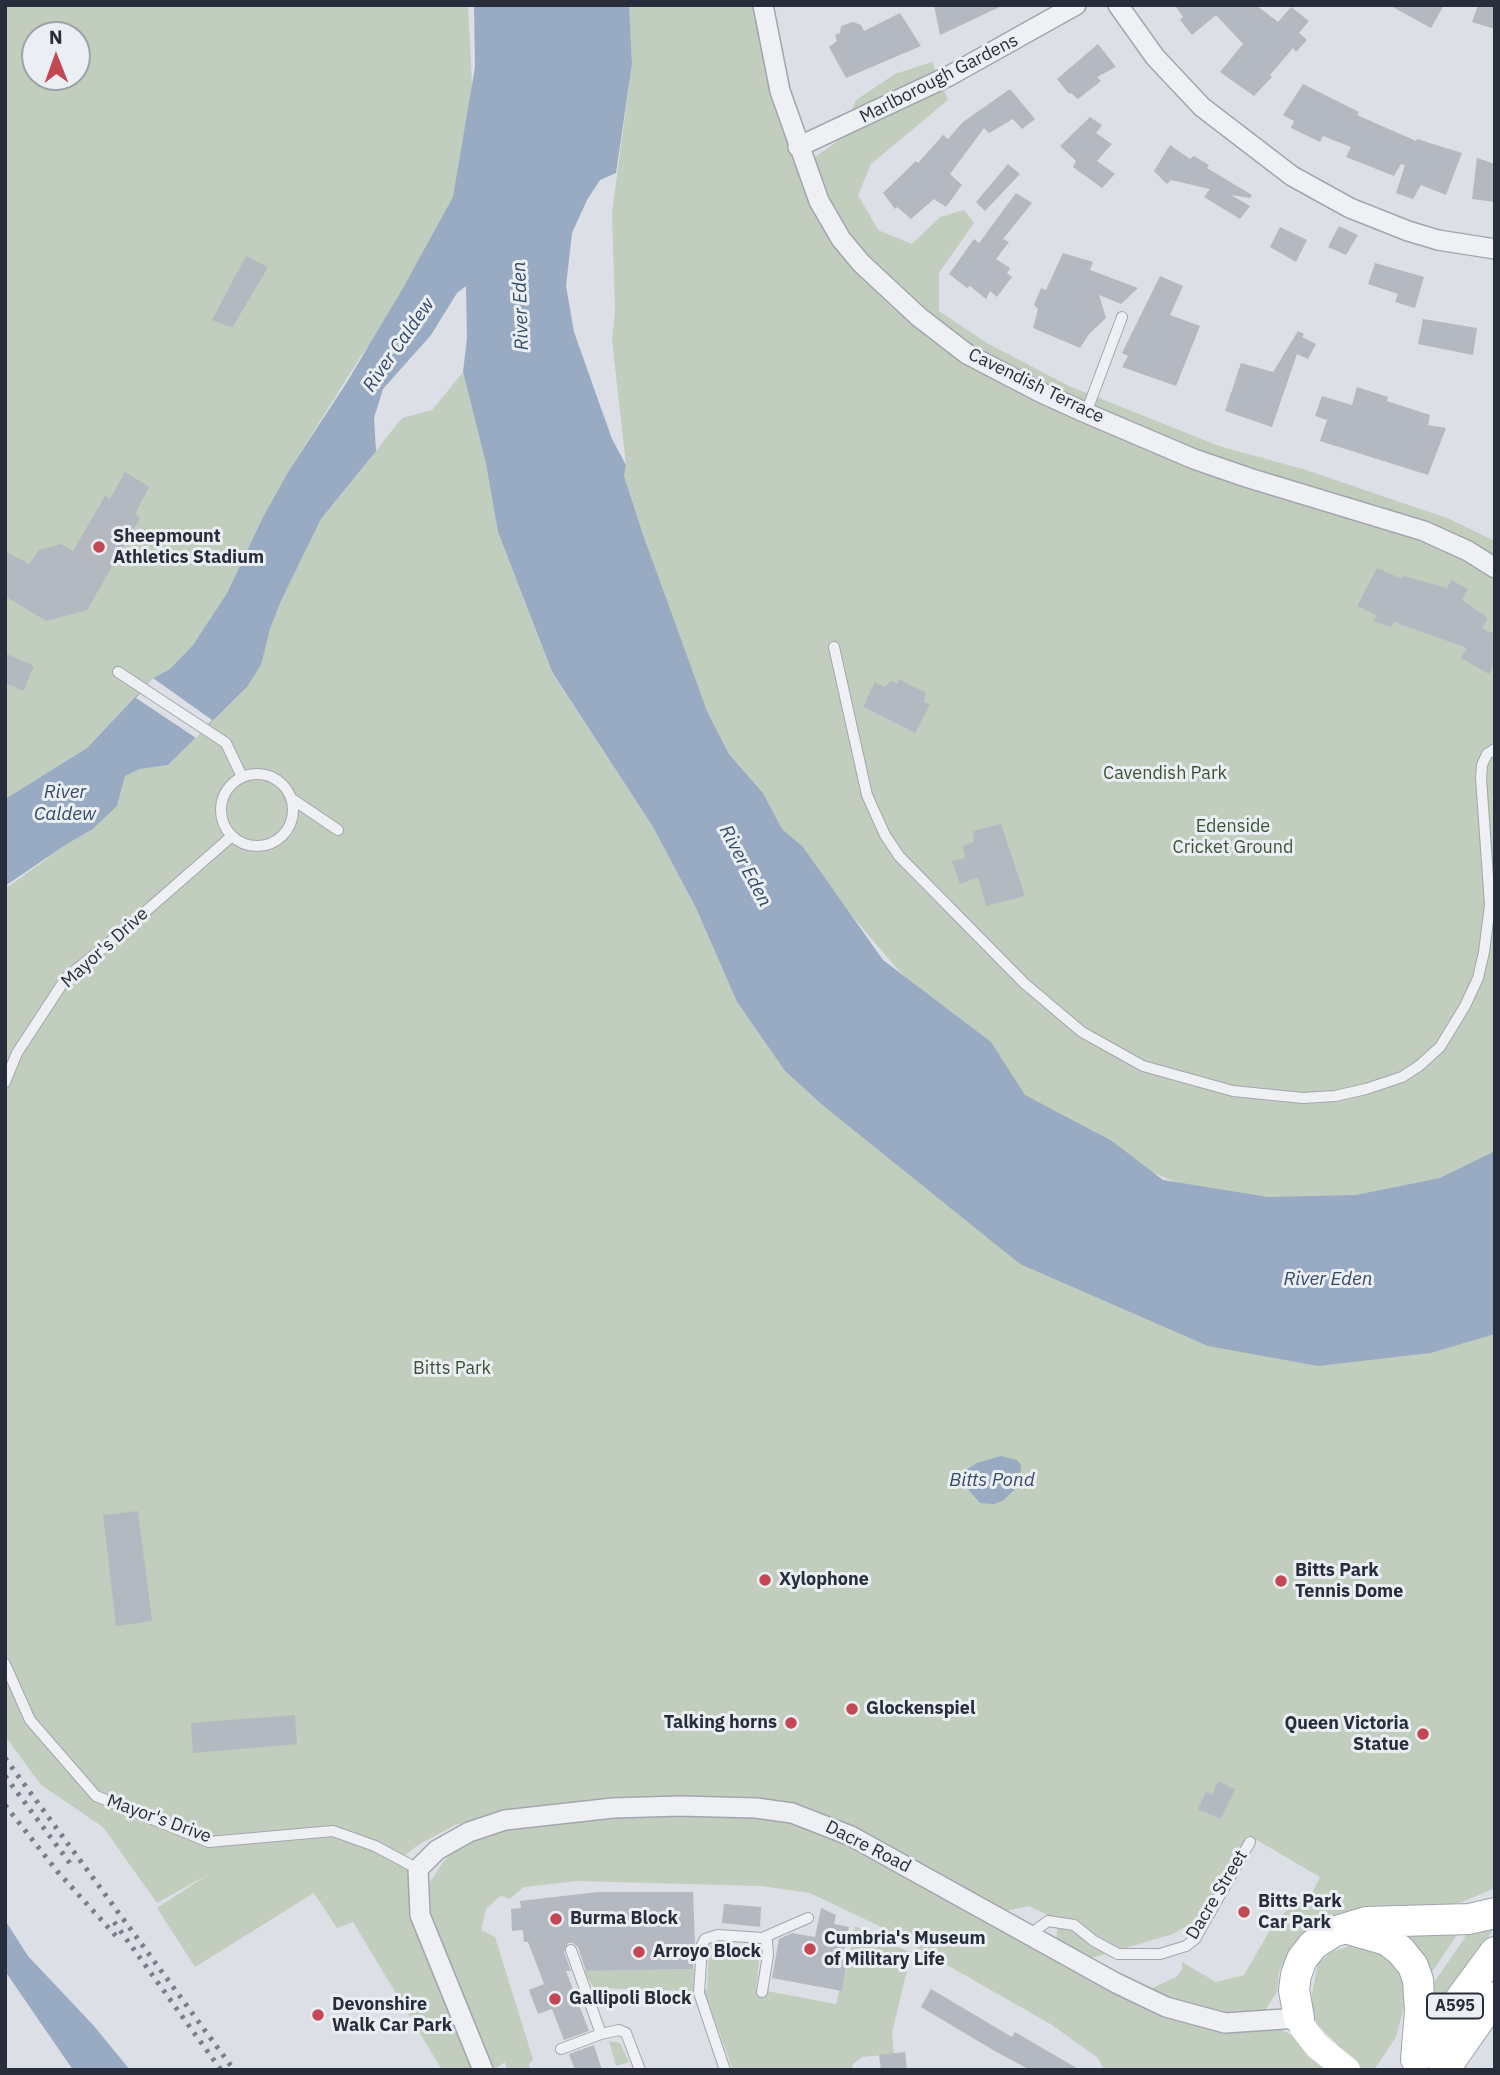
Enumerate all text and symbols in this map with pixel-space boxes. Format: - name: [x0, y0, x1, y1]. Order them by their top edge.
- north arrow: [21, 21, 91, 91]
- text: N: [49, 25, 63, 49]
- street label: Marlborough Gardens: [856, 30, 1022, 128]
- water label: River Eden: [508, 261, 534, 351]
- water label: River Caldew: [358, 294, 440, 396]
- street label: Cavendish Terrace: [965, 344, 1107, 428]
- place label: Sheepmount Athletics Stadium: [113, 526, 264, 568]
- marker: Sheepmount Athletics Stadium: [91, 539, 107, 555]
- park label: Cavendish Park: [1103, 763, 1227, 785]
- water label: River Caldew: [34, 782, 96, 826]
- park label: Edenside Cricket Ground: [1173, 816, 1293, 858]
- water label: River Eden: [714, 821, 776, 911]
- street label: Mayor's Drive: [57, 903, 153, 993]
- water label: River Eden: [1283, 1269, 1373, 1291]
- park label: Bitts Park: [413, 1358, 491, 1380]
- water label: Bitts Pond: [949, 1470, 1035, 1492]
- place label: Bitts Park Tennis Dome: [1295, 1560, 1403, 1602]
- place label: Xylophone: [779, 1569, 869, 1591]
- marker: Xylophone: [757, 1572, 773, 1588]
- marker: Bitts Park Tennis Dome: [1273, 1573, 1289, 1589]
- place label: Glockenspiel: [866, 1698, 975, 1720]
- marker: Glockenspiel: [844, 1701, 860, 1717]
- place label: Talking horns: [664, 1712, 777, 1734]
- place label: Queen Victoria Statue: [1284, 1713, 1409, 1756]
- marker: Talking horns: [783, 1715, 799, 1731]
- marker: Queen Victoria Statue: [1415, 1726, 1431, 1742]
- street label: Mayor's Drive: [104, 1790, 214, 1848]
- street label: Dacre Road: [822, 1816, 914, 1878]
- street label: Dacre Street: [1182, 1846, 1252, 1944]
- place label: Bitts Park Car Park: [1258, 1891, 1342, 1934]
- marker: Bitts Park Car Park: [1236, 1904, 1252, 1920]
- place label: Burma Block: [570, 1908, 678, 1930]
- marker: Burma Block: [548, 1911, 564, 1927]
- place label: Cumbria's Museum of Military Life: [824, 1928, 985, 1970]
- place label: Arroyo Block: [653, 1941, 761, 1963]
- marker: Cumbria's Museum of Military Life: [802, 1941, 818, 1957]
- marker: Arroyo Block: [631, 1944, 647, 1960]
- place label: Gallipoli Block: [569, 1988, 691, 2010]
- marker: Gallipoli Block: [547, 1991, 563, 2007]
- place label: Devonshire Walk Car Park: [332, 1994, 452, 2036]
- road number: A595: [1427, 1994, 1483, 2018]
- marker: Devonshire Walk Car Park: [310, 2007, 326, 2023]

